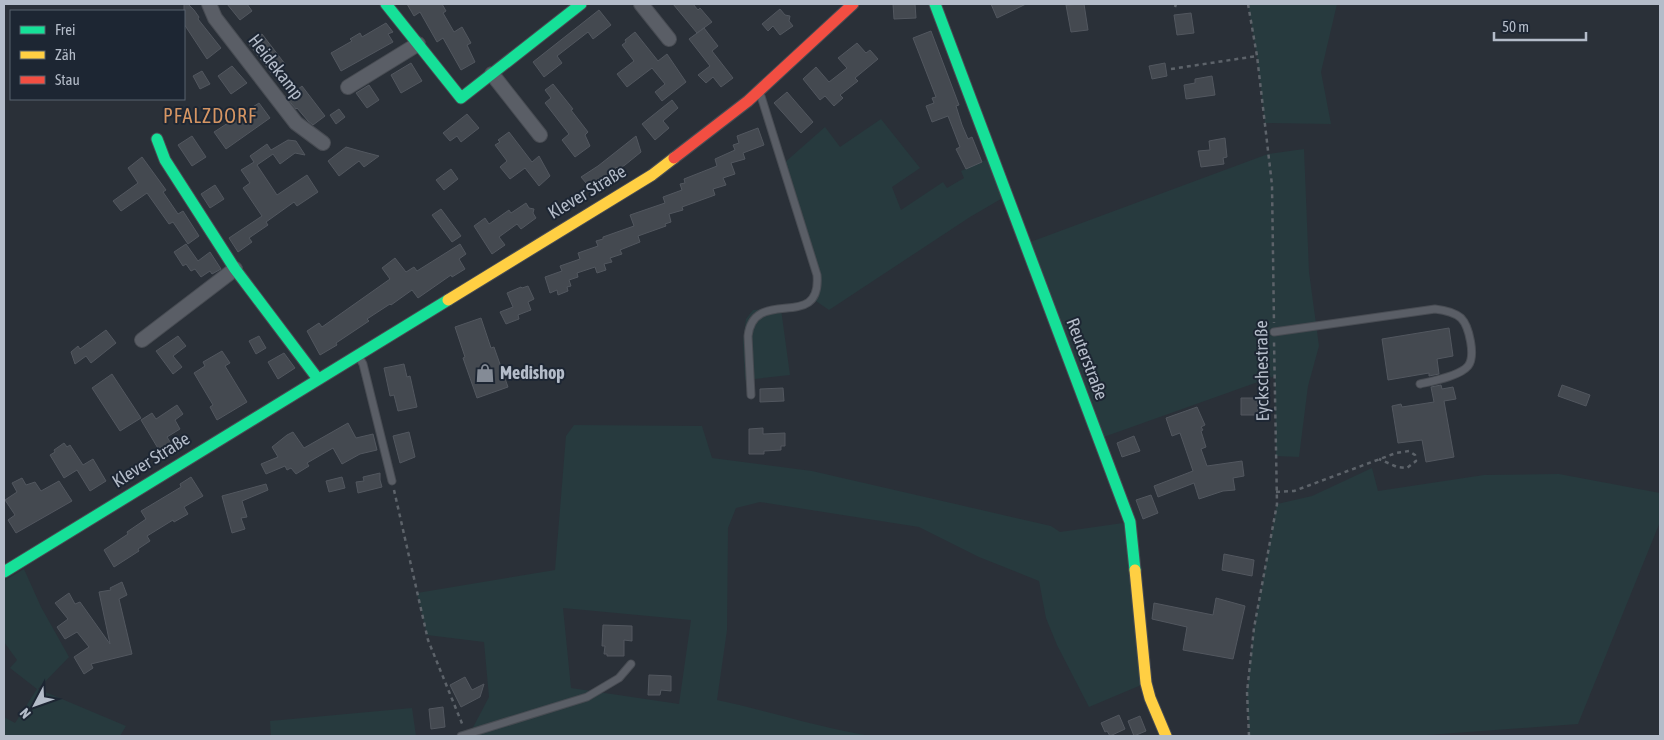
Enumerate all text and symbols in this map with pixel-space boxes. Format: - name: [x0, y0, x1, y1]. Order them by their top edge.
- legend: [10, 10, 185, 100]
- scale bar: [1494, 10, 1586, 42]
- text: 50 m: [1502, 18, 1529, 35]
- text: Frei: [55, 21, 75, 38]
- street label: Heidekamp: [244, 30, 308, 104]
- text: Zäh: [55, 46, 76, 63]
- text: Stau: [55, 71, 80, 88]
- district label: PFALZDORF: [163, 104, 257, 127]
- street label: Klever Straße: [544, 160, 630, 223]
- street label: Reuterstraße: [1062, 315, 1113, 403]
- street label: Eyckschestraße: [1250, 320, 1273, 422]
- shop icon: Medishop: [474, 362, 496, 384]
- place label: Medishop: [500, 362, 565, 383]
- street label: Klever Straße: [108, 428, 193, 492]
- north arrow: [10, 680, 60, 730]
- text: N: [16, 705, 34, 722]

